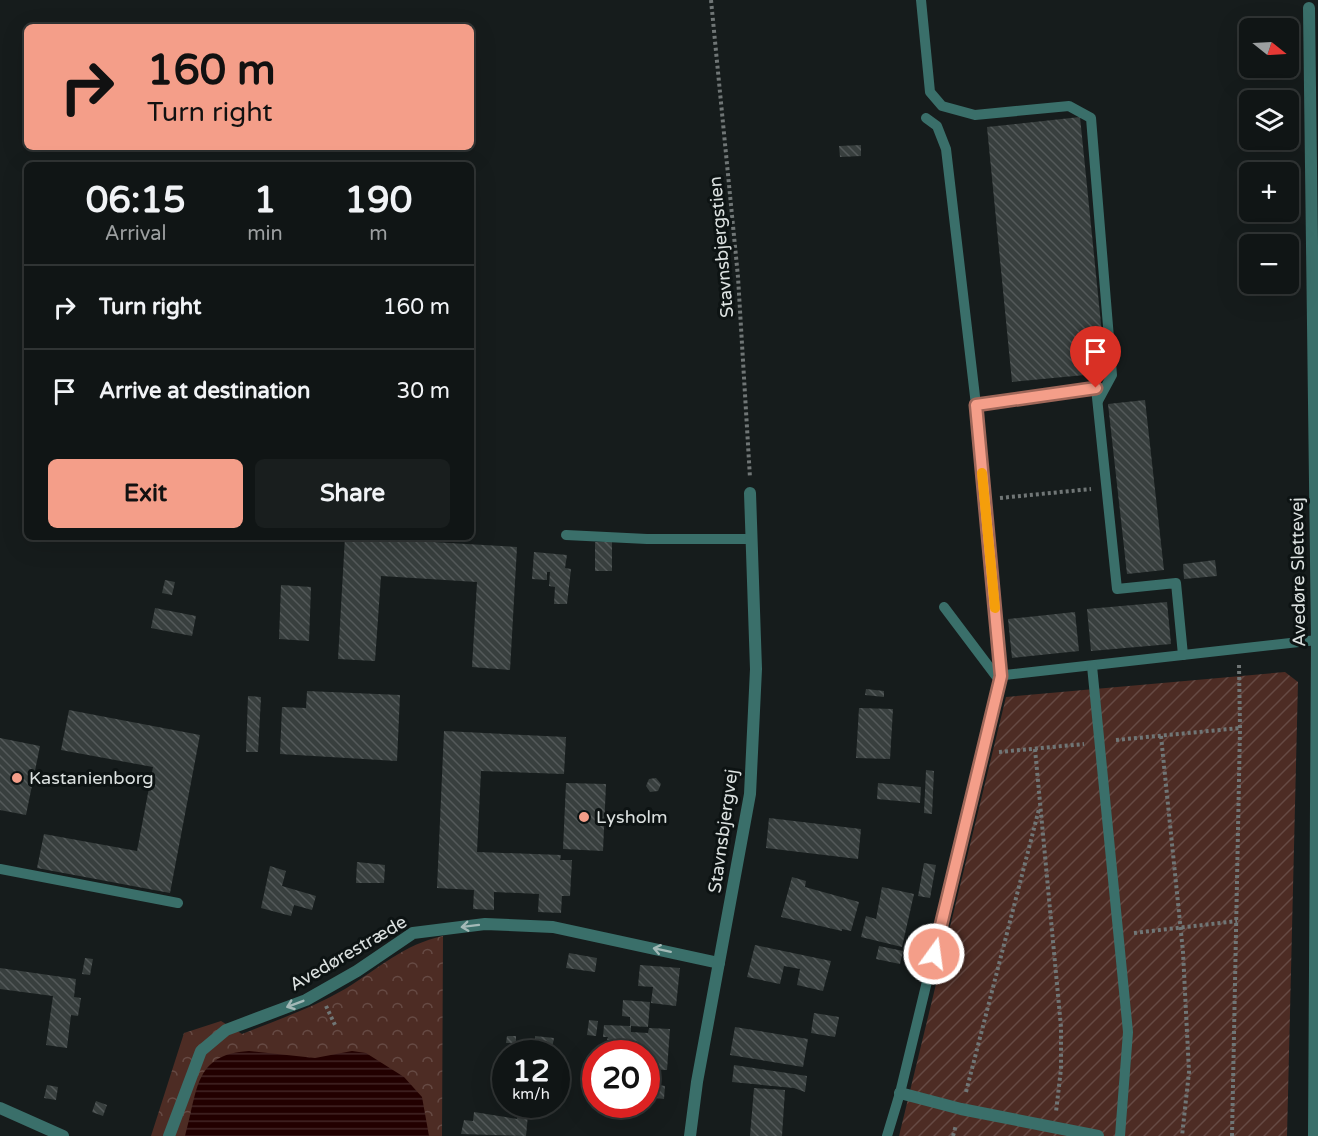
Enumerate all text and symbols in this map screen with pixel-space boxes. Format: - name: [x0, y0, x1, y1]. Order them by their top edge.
- north arrow: [1239, 18, 1299, 78]
- map controls: [1239, 18, 1299, 294]
- text: 160 m: [147, 45, 276, 96]
- icon: right: [48, 48, 126, 126]
- button: layers: [1239, 90, 1299, 150]
- text: Turn right: [147, 96, 273, 129]
- button: +: [1239, 162, 1299, 222]
- street label: Stavnsbjergstien: [704, 175, 738, 319]
- text: 06:15: [86, 179, 186, 222]
- text: 1: [254, 179, 276, 222]
- text: 190: [344, 179, 412, 222]
- text: Arrival: [105, 222, 167, 246]
- text: min: [247, 222, 283, 246]
- text: m: [369, 222, 388, 246]
- button: −: [1239, 234, 1299, 294]
- icon: right: [48, 291, 81, 324]
- text: Turn right: [99, 294, 201, 320]
- text: 160 m: [383, 294, 450, 320]
- pin: [1070, 326, 1121, 388]
- icon: arrive: [1079, 335, 1112, 368]
- icon: arrive: [48, 375, 81, 408]
- text: Arrive at destination: [99, 378, 310, 404]
- text: 30 m: [396, 378, 450, 404]
- button: Exit: [48, 459, 243, 528]
- button: Share: [255, 459, 450, 528]
- street label: Avedøre Slettevej: [1286, 497, 1310, 647]
- place label: Kastanienborg: [29, 767, 154, 789]
- street label: Stavnsbjergvej: [703, 768, 743, 894]
- marker: Kastanienborg: [10, 771, 24, 785]
- place label: Lysholm: [596, 806, 668, 828]
- marker: Lysholm: [577, 810, 591, 824]
- street label: Avedørestræde: [285, 911, 411, 995]
- one-way arrow: [460, 921, 480, 932]
- position arrow: [902, 922, 966, 986]
- one-way arrow: [653, 944, 672, 956]
- one-way arrow: [286, 999, 305, 1010]
- speed limit sign: 20: [582, 1040, 660, 1118]
- text: 12: [512, 1053, 550, 1090]
- text: km/h: [512, 1085, 550, 1103]

